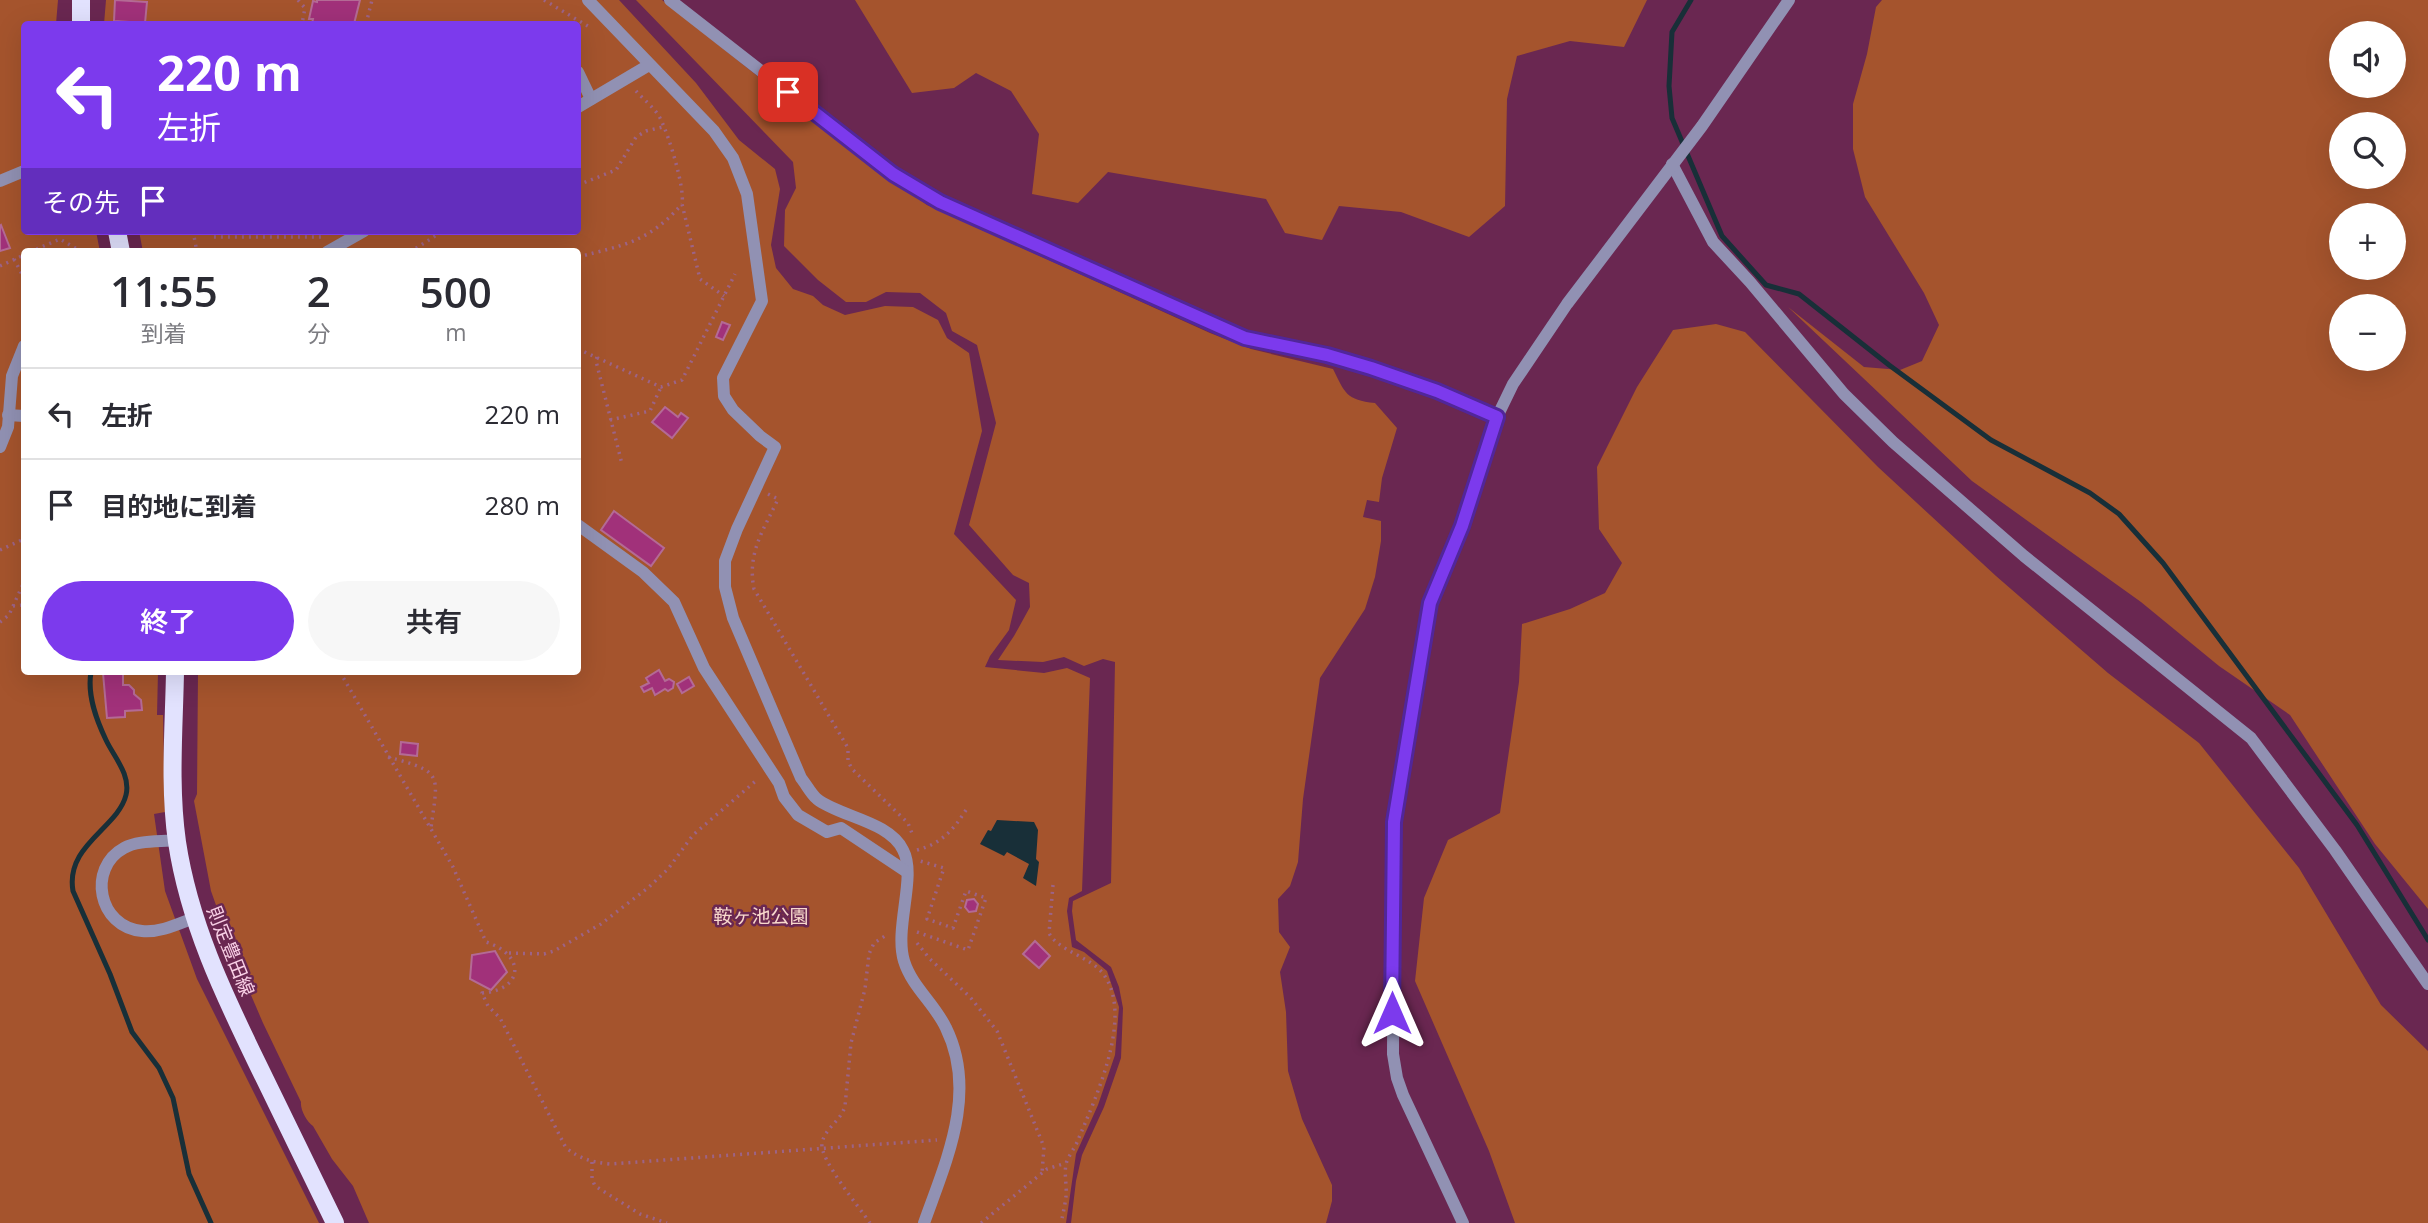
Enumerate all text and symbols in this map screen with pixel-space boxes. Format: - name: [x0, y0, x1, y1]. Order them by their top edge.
- map controls: [2329, 21, 2406, 371]
- button: sound: [2329, 21, 2406, 98]
- text: 220 m: [157, 39, 302, 105]
- icon: left: [42, 49, 133, 140]
- pin: [758, 62, 818, 122]
- icon: arrive: [769, 73, 807, 111]
- text: 左折: [157, 105, 221, 148]
- button: search: [2329, 112, 2406, 189]
- icon: arrive: [134, 182, 172, 220]
- text: その先: [42, 184, 120, 220]
- button: +: [2329, 203, 2406, 280]
- text: 11:55: [110, 262, 218, 319]
- text: 2: [307, 262, 331, 319]
- text: 500: [420, 263, 492, 320]
- button: −: [2329, 294, 2406, 371]
- text: m: [445, 316, 467, 348]
- text: 到着: [141, 317, 187, 349]
- text: 分: [307, 317, 330, 349]
- icon: left: [42, 395, 80, 433]
- text: 220 m: [485, 396, 560, 432]
- text: 左折: [101, 397, 153, 433]
- icon: arrive: [42, 486, 80, 524]
- text: 280 m: [485, 487, 560, 523]
- text: 目的地に到着: [101, 488, 257, 524]
- button: 終了: [42, 581, 294, 661]
- button: 共有: [308, 581, 560, 661]
- street label: 則定豊田線: [201, 902, 261, 1000]
- park label: 鞍ヶ池公園: [713, 903, 809, 929]
- position arrow: [1355, 976, 1429, 1050]

